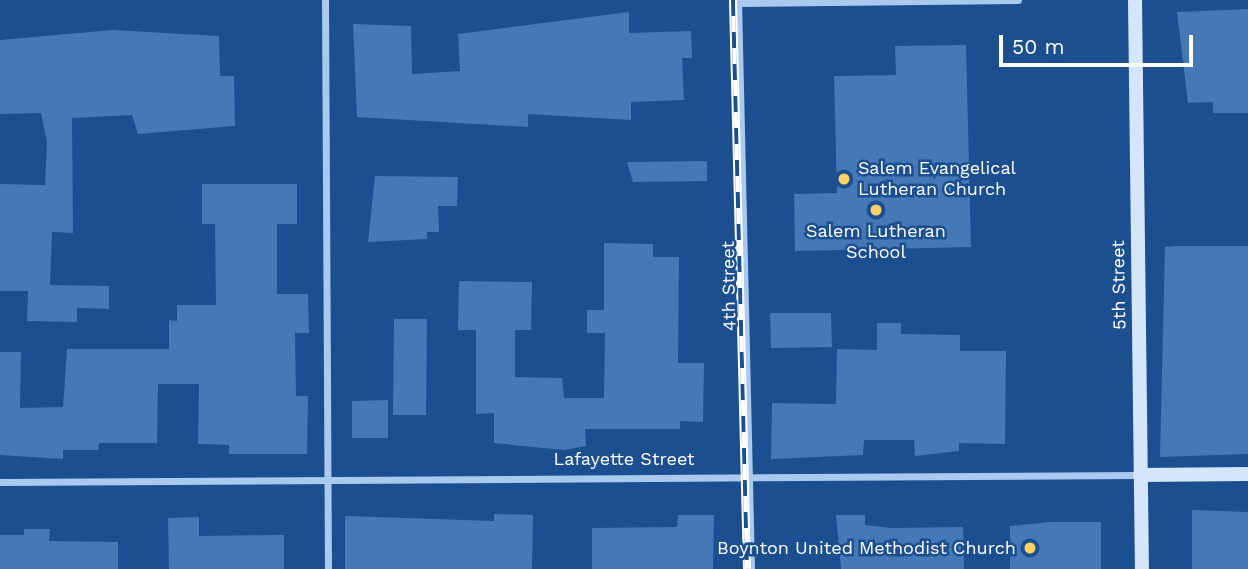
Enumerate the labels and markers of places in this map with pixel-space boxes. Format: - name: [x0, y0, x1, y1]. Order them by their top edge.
- place label: Salem Evangelical Lutheran Church: [858, 158, 1016, 200]
- marker: Salem Evangelical Lutheran Church: [836, 171, 852, 187]
- marker: Salem Lutheran School: [868, 202, 884, 218]
- place label: Salem Lutheran School: [806, 221, 946, 264]
- place label: Boynton United Methodist Church: [717, 537, 1016, 559]
- marker: Boynton United Methodist Church: [1022, 540, 1038, 556]

